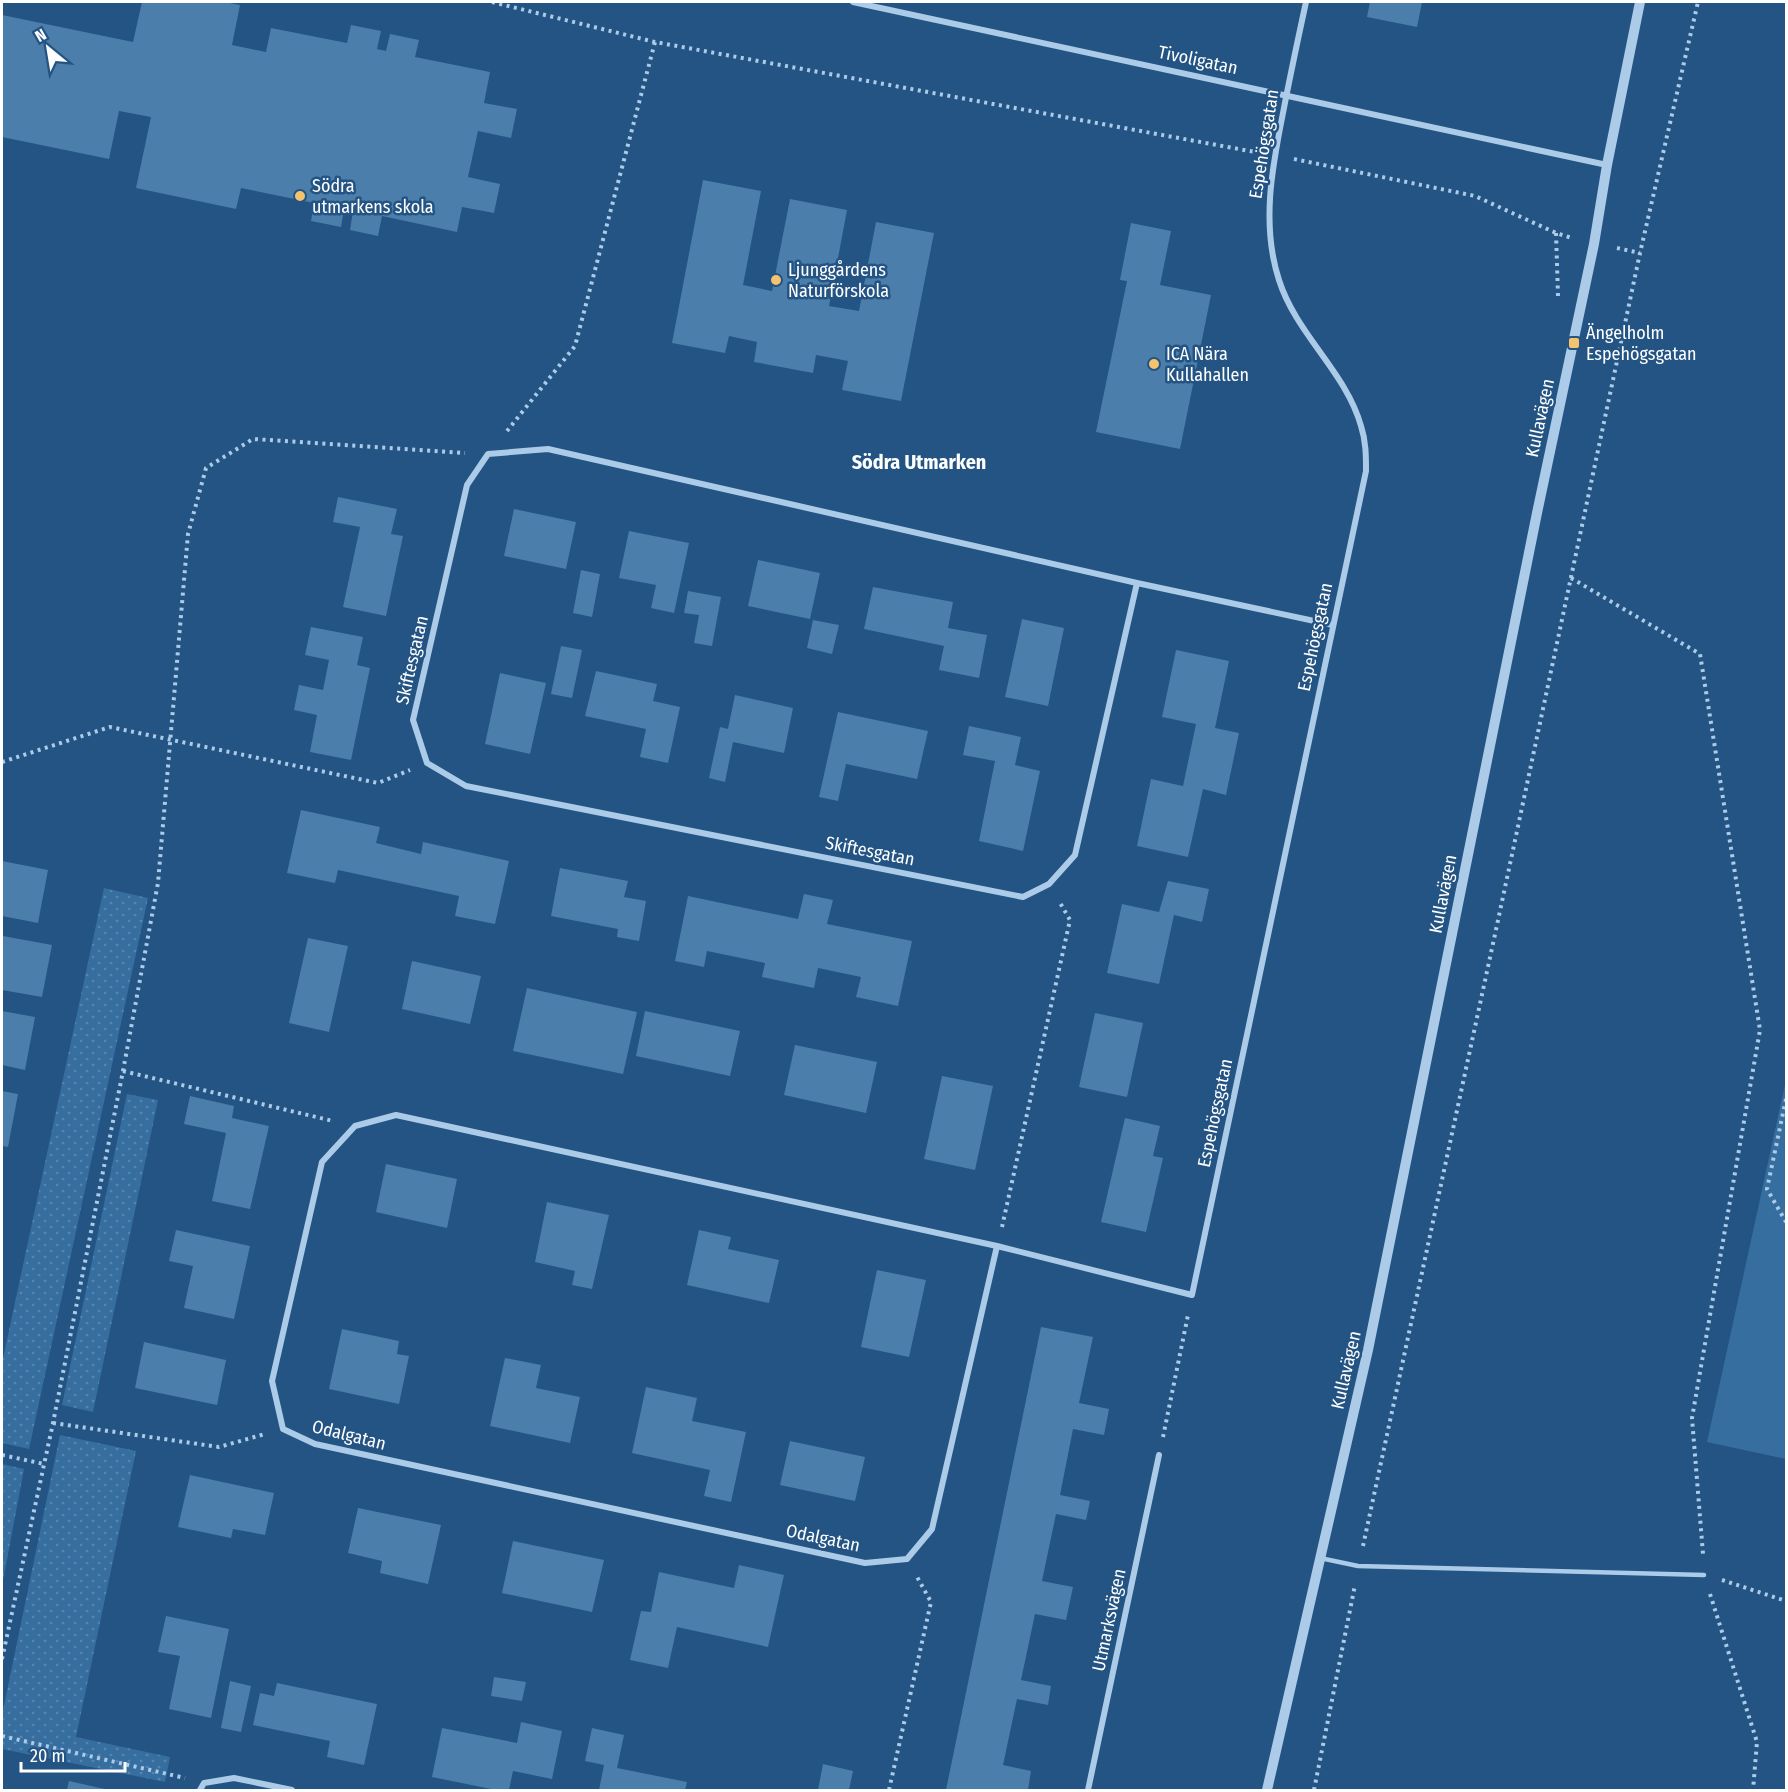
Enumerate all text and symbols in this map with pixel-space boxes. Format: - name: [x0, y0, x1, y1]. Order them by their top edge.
- north arrow: [18, 18, 78, 78]
- text: N: [32, 25, 50, 46]
- street label: Tivoligatan: [1156, 41, 1240, 79]
- street label: Espehögsgatan: [1244, 88, 1284, 200]
- place label: Södra utmarkens skola: [312, 175, 434, 218]
- marker: Södra utmarkens skola: [293, 189, 307, 203]
- place label: Ljunggårdens Naturförskola: [788, 259, 889, 302]
- marker: Ljunggårdens Naturförskola: [769, 273, 783, 287]
- place label: Ängelholm Espehögsgatan: [1586, 322, 1696, 365]
- marker: Ängelholm Espehögsgatan: [1567, 336, 1581, 350]
- place label: ICA Nära Kullahallen: [1166, 343, 1249, 386]
- marker: ICA Nära Kullahallen: [1147, 357, 1161, 371]
- street label: Kullavägen: [1521, 377, 1559, 459]
- district label: Södra Utmarken: [852, 450, 986, 474]
- street label: Espehögsgatan: [1293, 581, 1337, 693]
- street label: Skiftesgatan: [391, 613, 433, 707]
- street label: Skiftesgatan: [823, 832, 917, 870]
- street label: Kullavägen: [1425, 853, 1461, 935]
- street label: Espehögsgatan: [1193, 1057, 1237, 1169]
- street label: Kullavägen: [1326, 1329, 1366, 1411]
- street label: Odalgatan: [310, 1415, 388, 1455]
- street label: Odalgatan: [784, 1519, 862, 1557]
- street label: Utmarksvägen: [1087, 1567, 1131, 1673]
- scale bar: [21, 1735, 124, 1773]
- text: 20 m: [30, 1745, 65, 1767]

